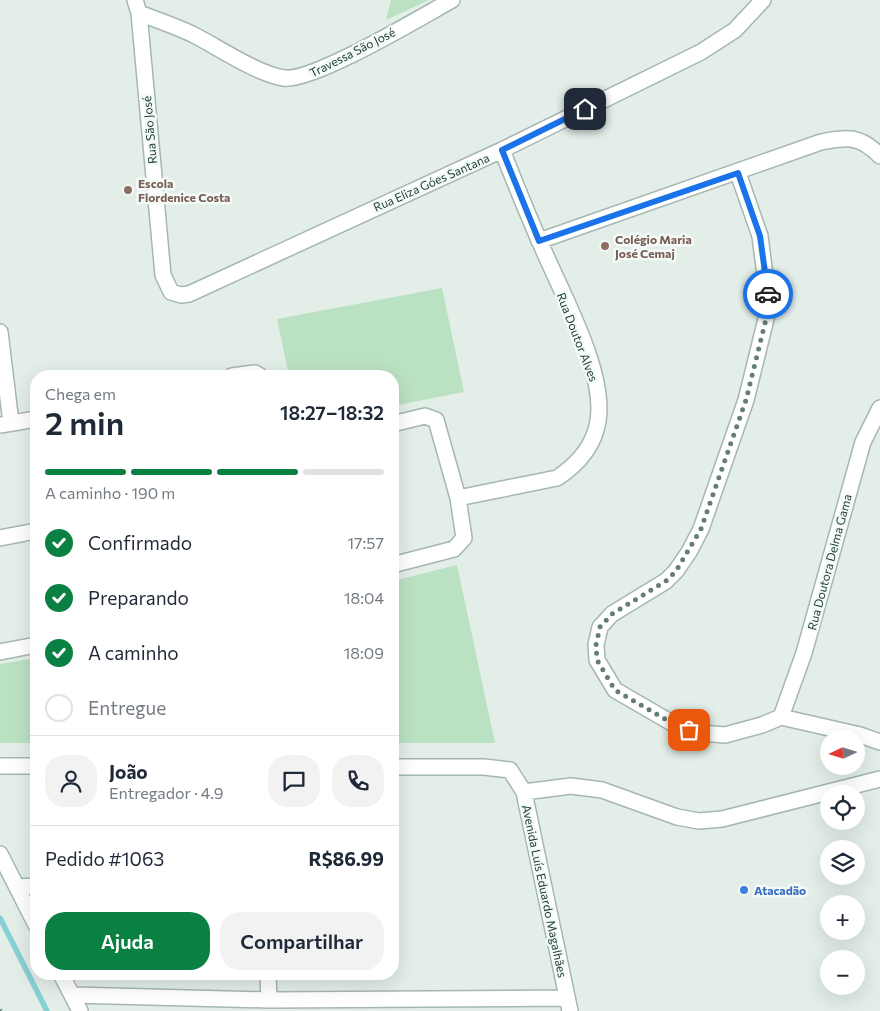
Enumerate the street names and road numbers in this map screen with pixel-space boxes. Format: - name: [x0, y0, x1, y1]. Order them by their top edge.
- street label: Travessa São José: [307, 24, 398, 81]
- street label: Rua São José: [139, 95, 160, 165]
- street label: Rua Eliza Góes Santana: [371, 150, 491, 214]
- street label: Rua Doutor Alves: [555, 291, 601, 383]
- street label: Rua Doutora Delma Gama: [804, 492, 854, 632]
- street label: Avenida Luís Eduardo Magalhães: [520, 803, 570, 979]

